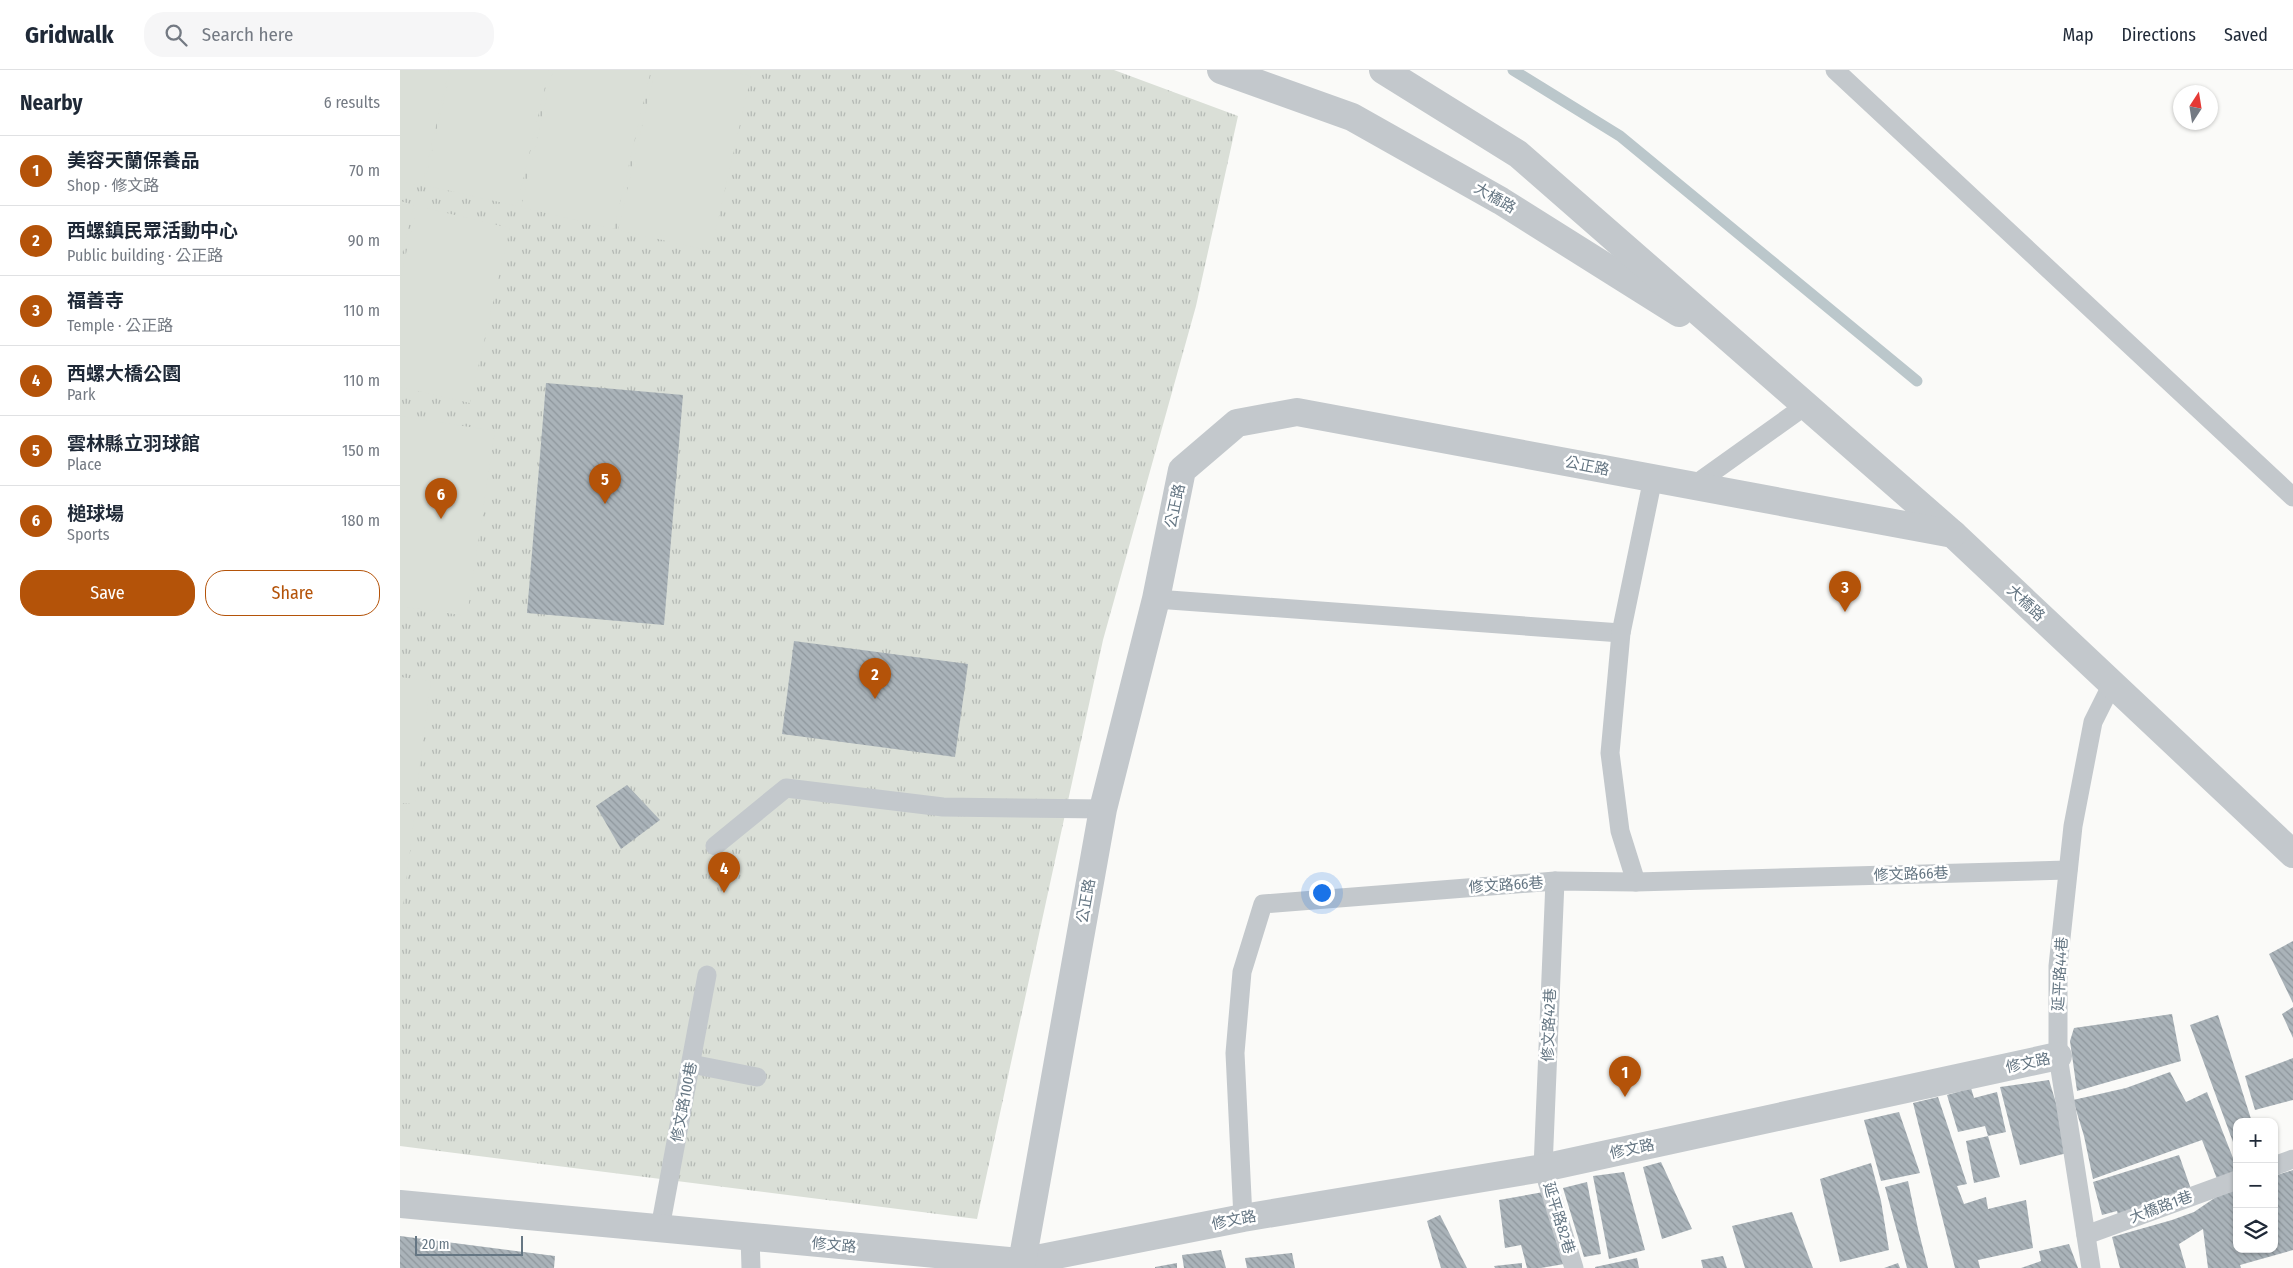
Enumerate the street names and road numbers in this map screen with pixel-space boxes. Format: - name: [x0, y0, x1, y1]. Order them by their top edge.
- street label: 大橋路: [1471, 179, 1519, 217]
- street label: 公正路: [1563, 453, 1611, 479]
- street label: 公正路: [1162, 482, 1188, 530]
- street label: 大橋路: [2003, 581, 2049, 625]
- street label: 修文路66巷: [1873, 864, 1949, 884]
- street label: 修文路66巷: [1468, 873, 1544, 897]
- street label: 公正路: [1073, 877, 1099, 925]
- street label: 延平路44巷: [2049, 936, 2071, 1012]
- street label: 修文路42巷: [1539, 988, 1559, 1062]
- street label: 修文路: [2004, 1050, 2052, 1076]
- street label: 修文路100巷: [667, 1060, 701, 1144]
- street label: 修文路: [1608, 1136, 1656, 1162]
- street label: 延平路82巷: [1540, 1180, 1578, 1256]
- street label: 大橋路1巷: [2127, 1187, 2195, 1227]
- street label: 修文路: [1210, 1207, 1258, 1233]
- street label: 修文路: [811, 1234, 857, 1256]

